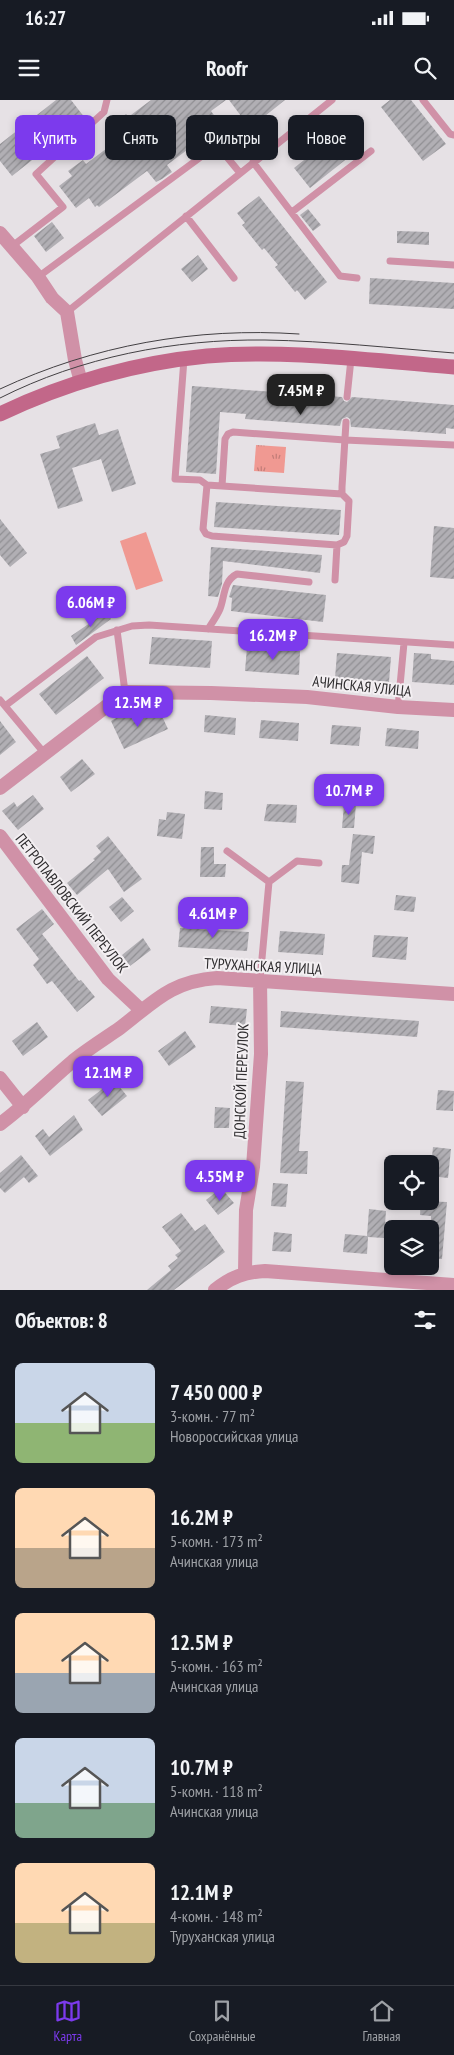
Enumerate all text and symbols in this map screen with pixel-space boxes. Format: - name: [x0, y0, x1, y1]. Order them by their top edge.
- text: 16:27: [25, 6, 66, 30]
- icon: menu: [15, 54, 43, 82]
- text: Roofr: [206, 54, 248, 82]
- icon: search: [411, 54, 439, 82]
- chip: Купить: [15, 115, 95, 160]
- chip: Снять: [105, 115, 176, 160]
- chip: Фильтры: [186, 115, 278, 160]
- chip: Новое: [288, 115, 364, 160]
- pin: 7.45M ₽: [255, 374, 347, 416]
- text: 7.45M ₽: [278, 380, 324, 400]
- pin: 6.06M ₽: [45, 586, 137, 628]
- text: 6.06M ₽: [67, 592, 115, 612]
- pin: 16.2M ₽: [227, 618, 319, 661]
- text: 16.2M ₽: [249, 625, 297, 645]
- street label: АЧИНСКАЯ УЛИЦА: [312, 671, 413, 701]
- pin: 12.5M ₽: [92, 686, 184, 728]
- text: 12.5M ₽: [114, 692, 162, 712]
- pin: 10.7M ₽: [303, 774, 395, 816]
- text: 10.7M ₽: [325, 780, 373, 800]
- street label: ПЕТРОПАВЛОВСКИЙ ПЕРЕУЛОК: [12, 829, 133, 977]
- pin: 4.61M ₽: [167, 896, 259, 939]
- text: 4.61M ₽: [189, 903, 237, 923]
- street label: ТУРУХАНСКАЯ УЛИЦА: [204, 953, 323, 979]
- street label: ДОНСКОЙ ПЕРЕУЛОК: [229, 1023, 253, 1139]
- pin: 12.1M ₽: [62, 1056, 154, 1098]
- text: 12.1M ₽: [84, 1062, 132, 1082]
- map controls: [384, 1155, 439, 1275]
- button: locate: [384, 1155, 439, 1210]
- pin: 4.55M ₽: [174, 1160, 266, 1202]
- text: 4.55M ₽: [196, 1166, 244, 1186]
- button: layers: [384, 1220, 439, 1275]
- icon: filters: [411, 1306, 439, 1334]
- text: Объектов: 8: [15, 1307, 108, 1334]
- text: 7 450 000 ₽: [170, 1379, 262, 1406]
- icon: home: [55, 1383, 115, 1443]
- text: 3-комн. · 77 m²: [170, 1406, 255, 1426]
- text: Новороссийская улица: [170, 1426, 299, 1446]
- text: 16.2M ₽: [170, 1504, 233, 1531]
- icon: home: [55, 1508, 115, 1568]
- text: 5-комн. · 173 m²: [170, 1531, 263, 1551]
- text: Ачинская улица: [170, 1551, 258, 1571]
- text: 12.5M ₽: [170, 1629, 233, 1656]
- icon: home: [55, 1633, 115, 1693]
- text: 5-комн. · 163 m²: [170, 1656, 263, 1676]
- text: Ачинская улица: [170, 1676, 258, 1696]
- text: 10.7M ₽: [170, 1754, 233, 1781]
- icon: home: [55, 1758, 115, 1818]
- text: 5-комн. · 118 m²: [170, 1781, 263, 1801]
- text: Ачинская улица: [170, 1801, 258, 1821]
- text: 12.1M ₽: [170, 1879, 233, 1906]
- icon: home: [55, 1883, 115, 1943]
- text: 4-комн. · 148 m²: [170, 1906, 263, 1926]
- text: Туруханская улица: [170, 1926, 275, 1946]
- tab: Карта: [53, 1997, 82, 2045]
- tab: Сохранённые: [189, 1997, 256, 2045]
- tab: Главная: [363, 1997, 400, 2045]

